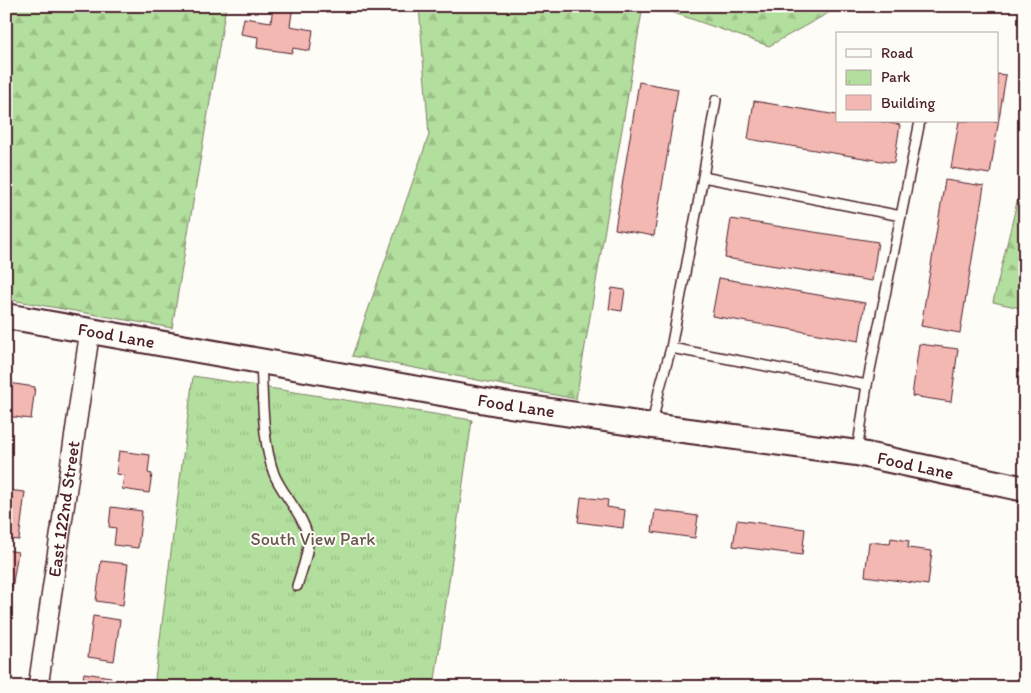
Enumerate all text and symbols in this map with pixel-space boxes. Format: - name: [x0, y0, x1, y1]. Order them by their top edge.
- legend: [836, 32, 998, 122]
- text: Road: [881, 44, 914, 62]
- text: Park: [881, 68, 911, 86]
- text: Building: [881, 94, 935, 112]
- street label: Food Lane: [76, 318, 156, 353]
- street label: Food Lane: [476, 389, 556, 422]
- street label: East 122nd Street: [43, 439, 85, 579]
- street label: Food Lane: [875, 447, 956, 484]
- park label: South View Park: [251, 528, 375, 550]

